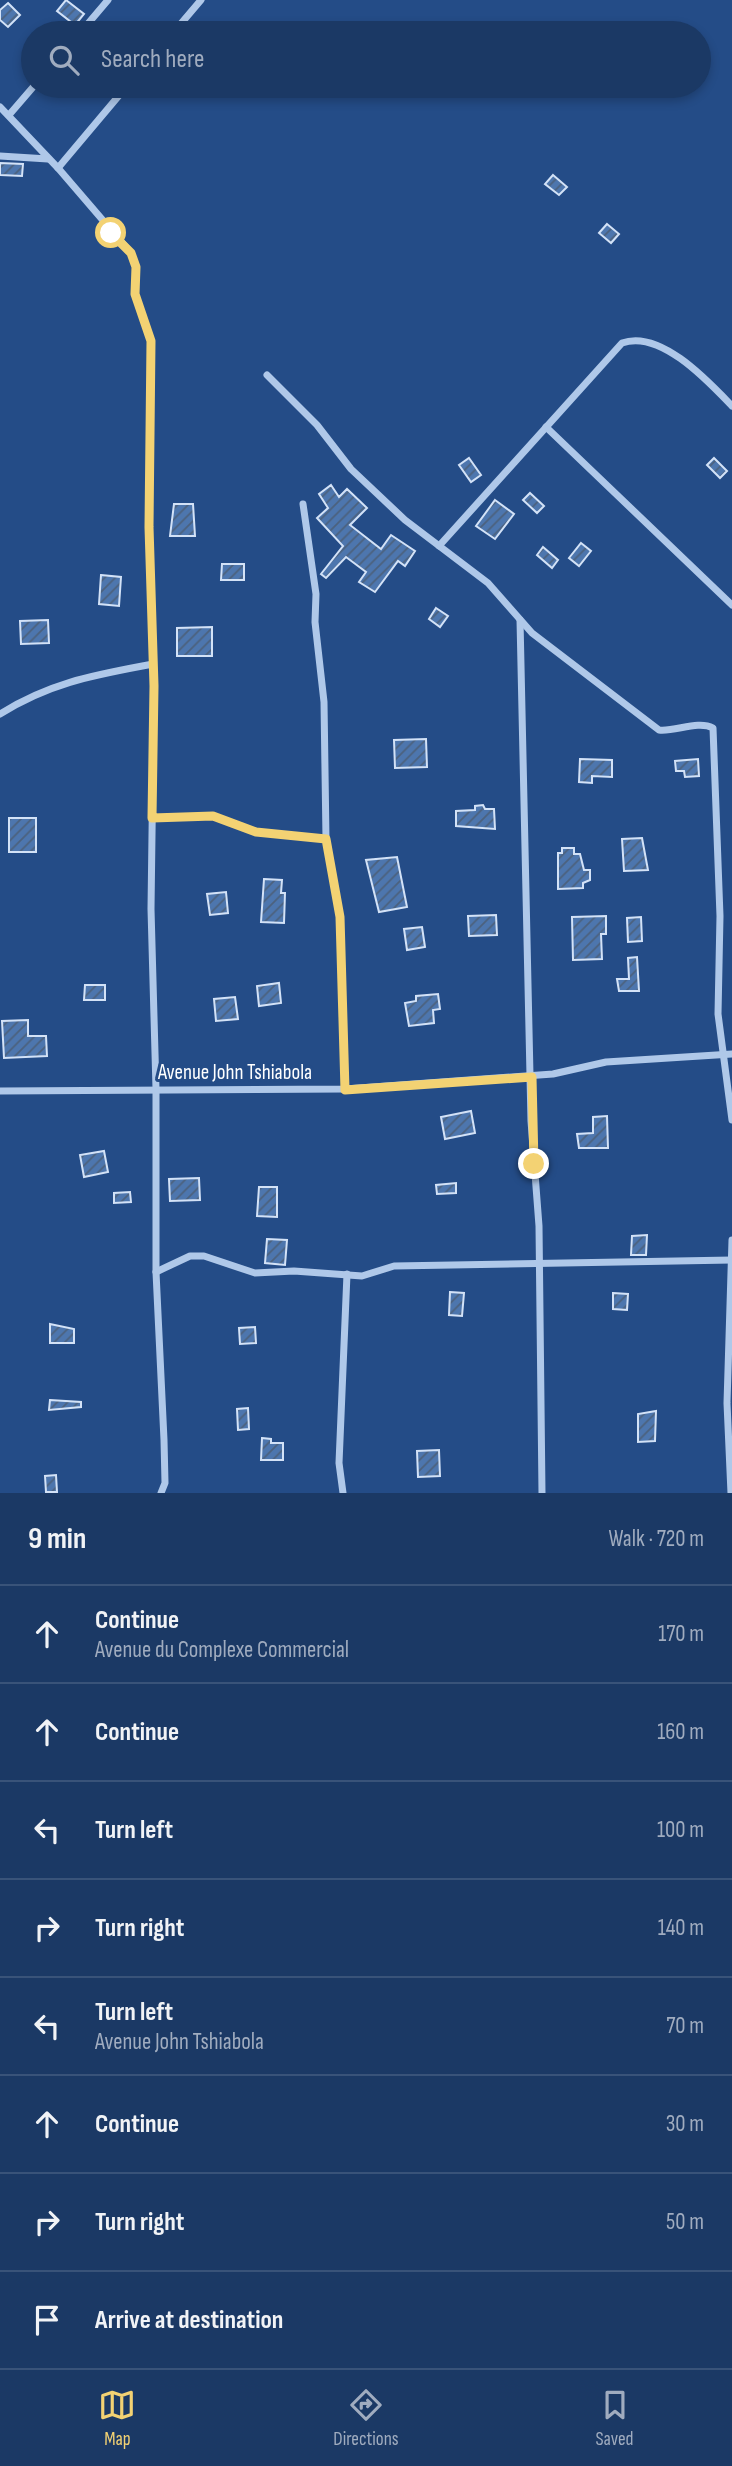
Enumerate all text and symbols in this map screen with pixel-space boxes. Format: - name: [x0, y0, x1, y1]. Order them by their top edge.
- search box: [21, 21, 711, 98]
- icon: search: [45, 41, 83, 79]
- text: Search here: [101, 44, 204, 75]
- route start: [95, 217, 126, 248]
- street label: Avenue John Tshiabola: [157, 1060, 312, 1085]
- route end: [518, 1148, 549, 1179]
- text: 9 min: [28, 1521, 86, 1557]
- text: Walk · 720 m: [609, 1525, 704, 1553]
- text: Continue: [95, 1605, 179, 1636]
- icon: ahead: [28, 1615, 66, 1653]
- text: 170 m: [658, 1620, 704, 1648]
- text: Avenue du Complexe Commercial: [95, 1636, 349, 1664]
- icon: ahead: [28, 1713, 66, 1751]
- text: Continue: [95, 1717, 179, 1748]
- text: 160 m: [657, 1718, 704, 1746]
- icon: left: [28, 1811, 66, 1849]
- text: Turn left: [95, 1815, 173, 1846]
- text: 100 m: [657, 1816, 704, 1844]
- icon: right: [28, 1909, 66, 1947]
- text: Turn right: [95, 1913, 184, 1944]
- text: 140 m: [658, 1914, 704, 1942]
- text: Turn left: [95, 1997, 173, 2028]
- icon: left: [28, 2007, 66, 2045]
- text: 70 m: [666, 2012, 704, 2040]
- text: Avenue John Tshiabola: [95, 2028, 264, 2056]
- icon: ahead: [28, 2105, 66, 2143]
- text: Continue: [95, 2109, 179, 2140]
- text: 30 m: [666, 2110, 704, 2138]
- icon: right: [28, 2203, 66, 2241]
- text: Turn right: [95, 2207, 184, 2238]
- text: 50 m: [666, 2208, 704, 2236]
- icon: arrive: [28, 2301, 66, 2339]
- text: Arrive at destination: [95, 2305, 283, 2336]
- tab: Map: [98, 2386, 136, 2451]
- tab: Directions: [333, 2386, 399, 2451]
- tab: Saved: [595, 2386, 634, 2451]

